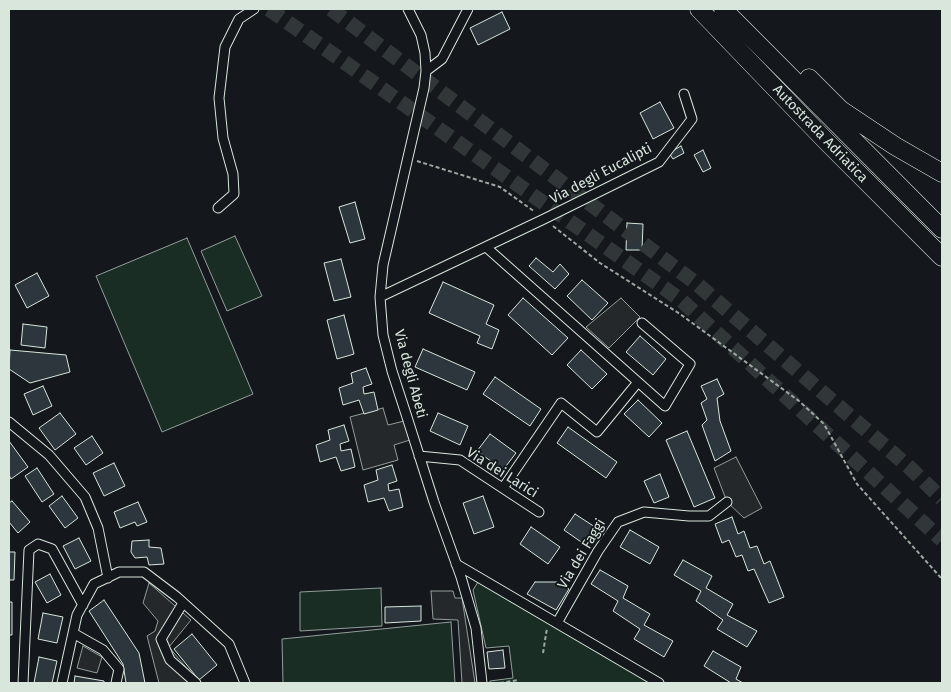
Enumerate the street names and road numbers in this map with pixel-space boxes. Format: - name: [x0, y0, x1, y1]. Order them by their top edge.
- street label: Autostrada Adriatica: [769, 82, 871, 186]
- street label: Via degli Eucalipti: [547, 140, 655, 208]
- street label: Via degli Abeti: [390, 328, 430, 420]
- street label: Via dei Larici: [463, 444, 541, 502]
- street label: Via dei Faggi: [555, 516, 609, 592]

